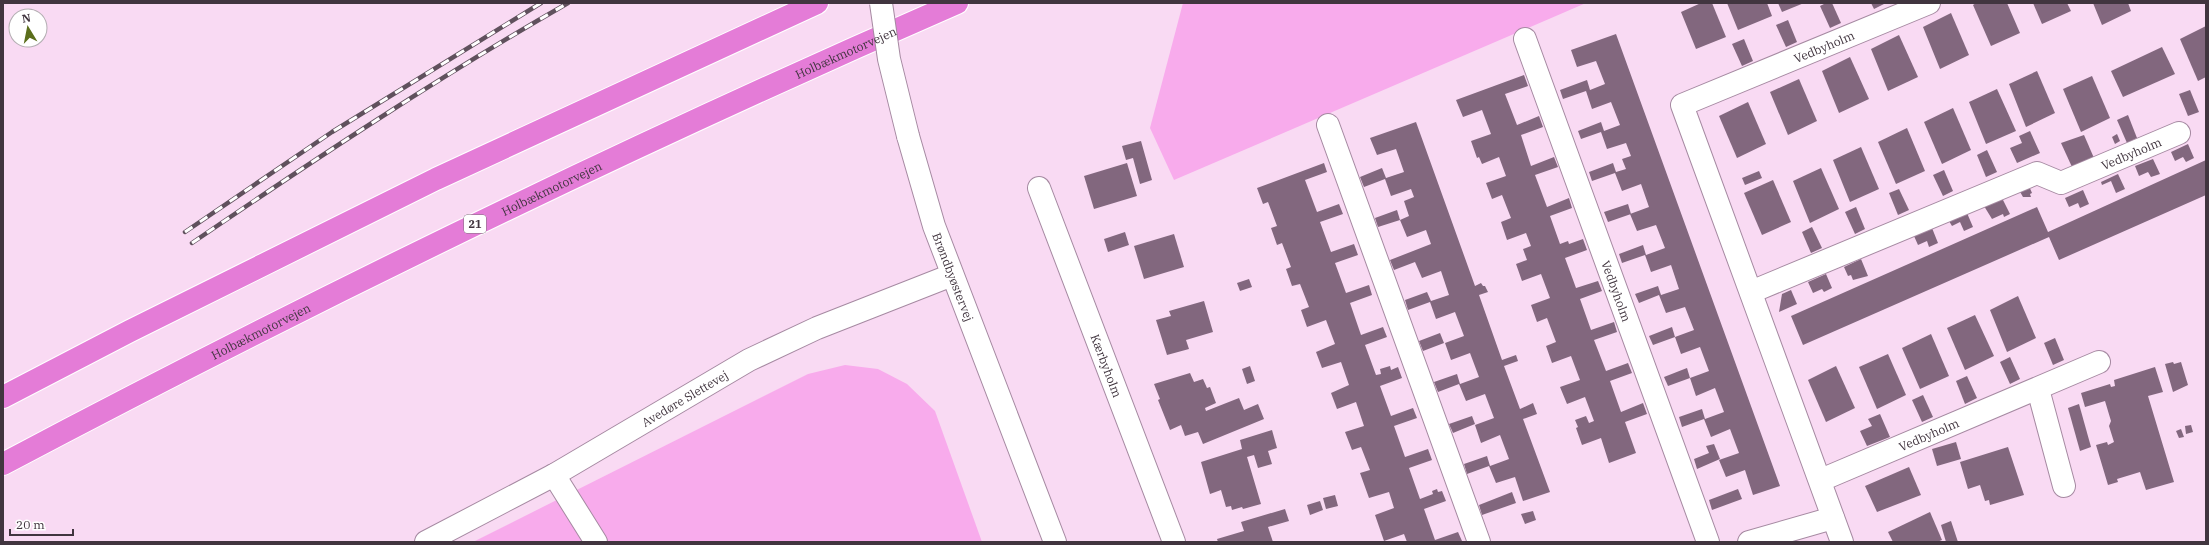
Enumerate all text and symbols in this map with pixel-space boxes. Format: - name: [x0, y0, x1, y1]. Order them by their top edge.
- north arrow: [8, 8, 48, 48]
- text: N: [21, 10, 32, 26]
- street label: Holbækmotorvejen: [793, 23, 899, 81]
- street label: Vedbyholm: [1792, 27, 1857, 66]
- street label: Vedbyholm: [2099, 134, 2164, 173]
- street label: Holbækmotorvejen: [499, 158, 604, 218]
- road number: 21: [464, 215, 486, 233]
- street label: Brøndbyøstervej: [930, 230, 977, 323]
- street label: Vedbyholm: [1599, 258, 1635, 324]
- street label: Holbækmotorvejen: [208, 299, 313, 362]
- street label: Kærbyholm: [1088, 332, 1126, 400]
- street label: Avedøre Slettevej: [639, 367, 730, 429]
- street label: Vedbyholm: [1896, 415, 1962, 454]
- scale bar: [10, 511, 73, 537]
- text: 20 m: [16, 517, 45, 532]

